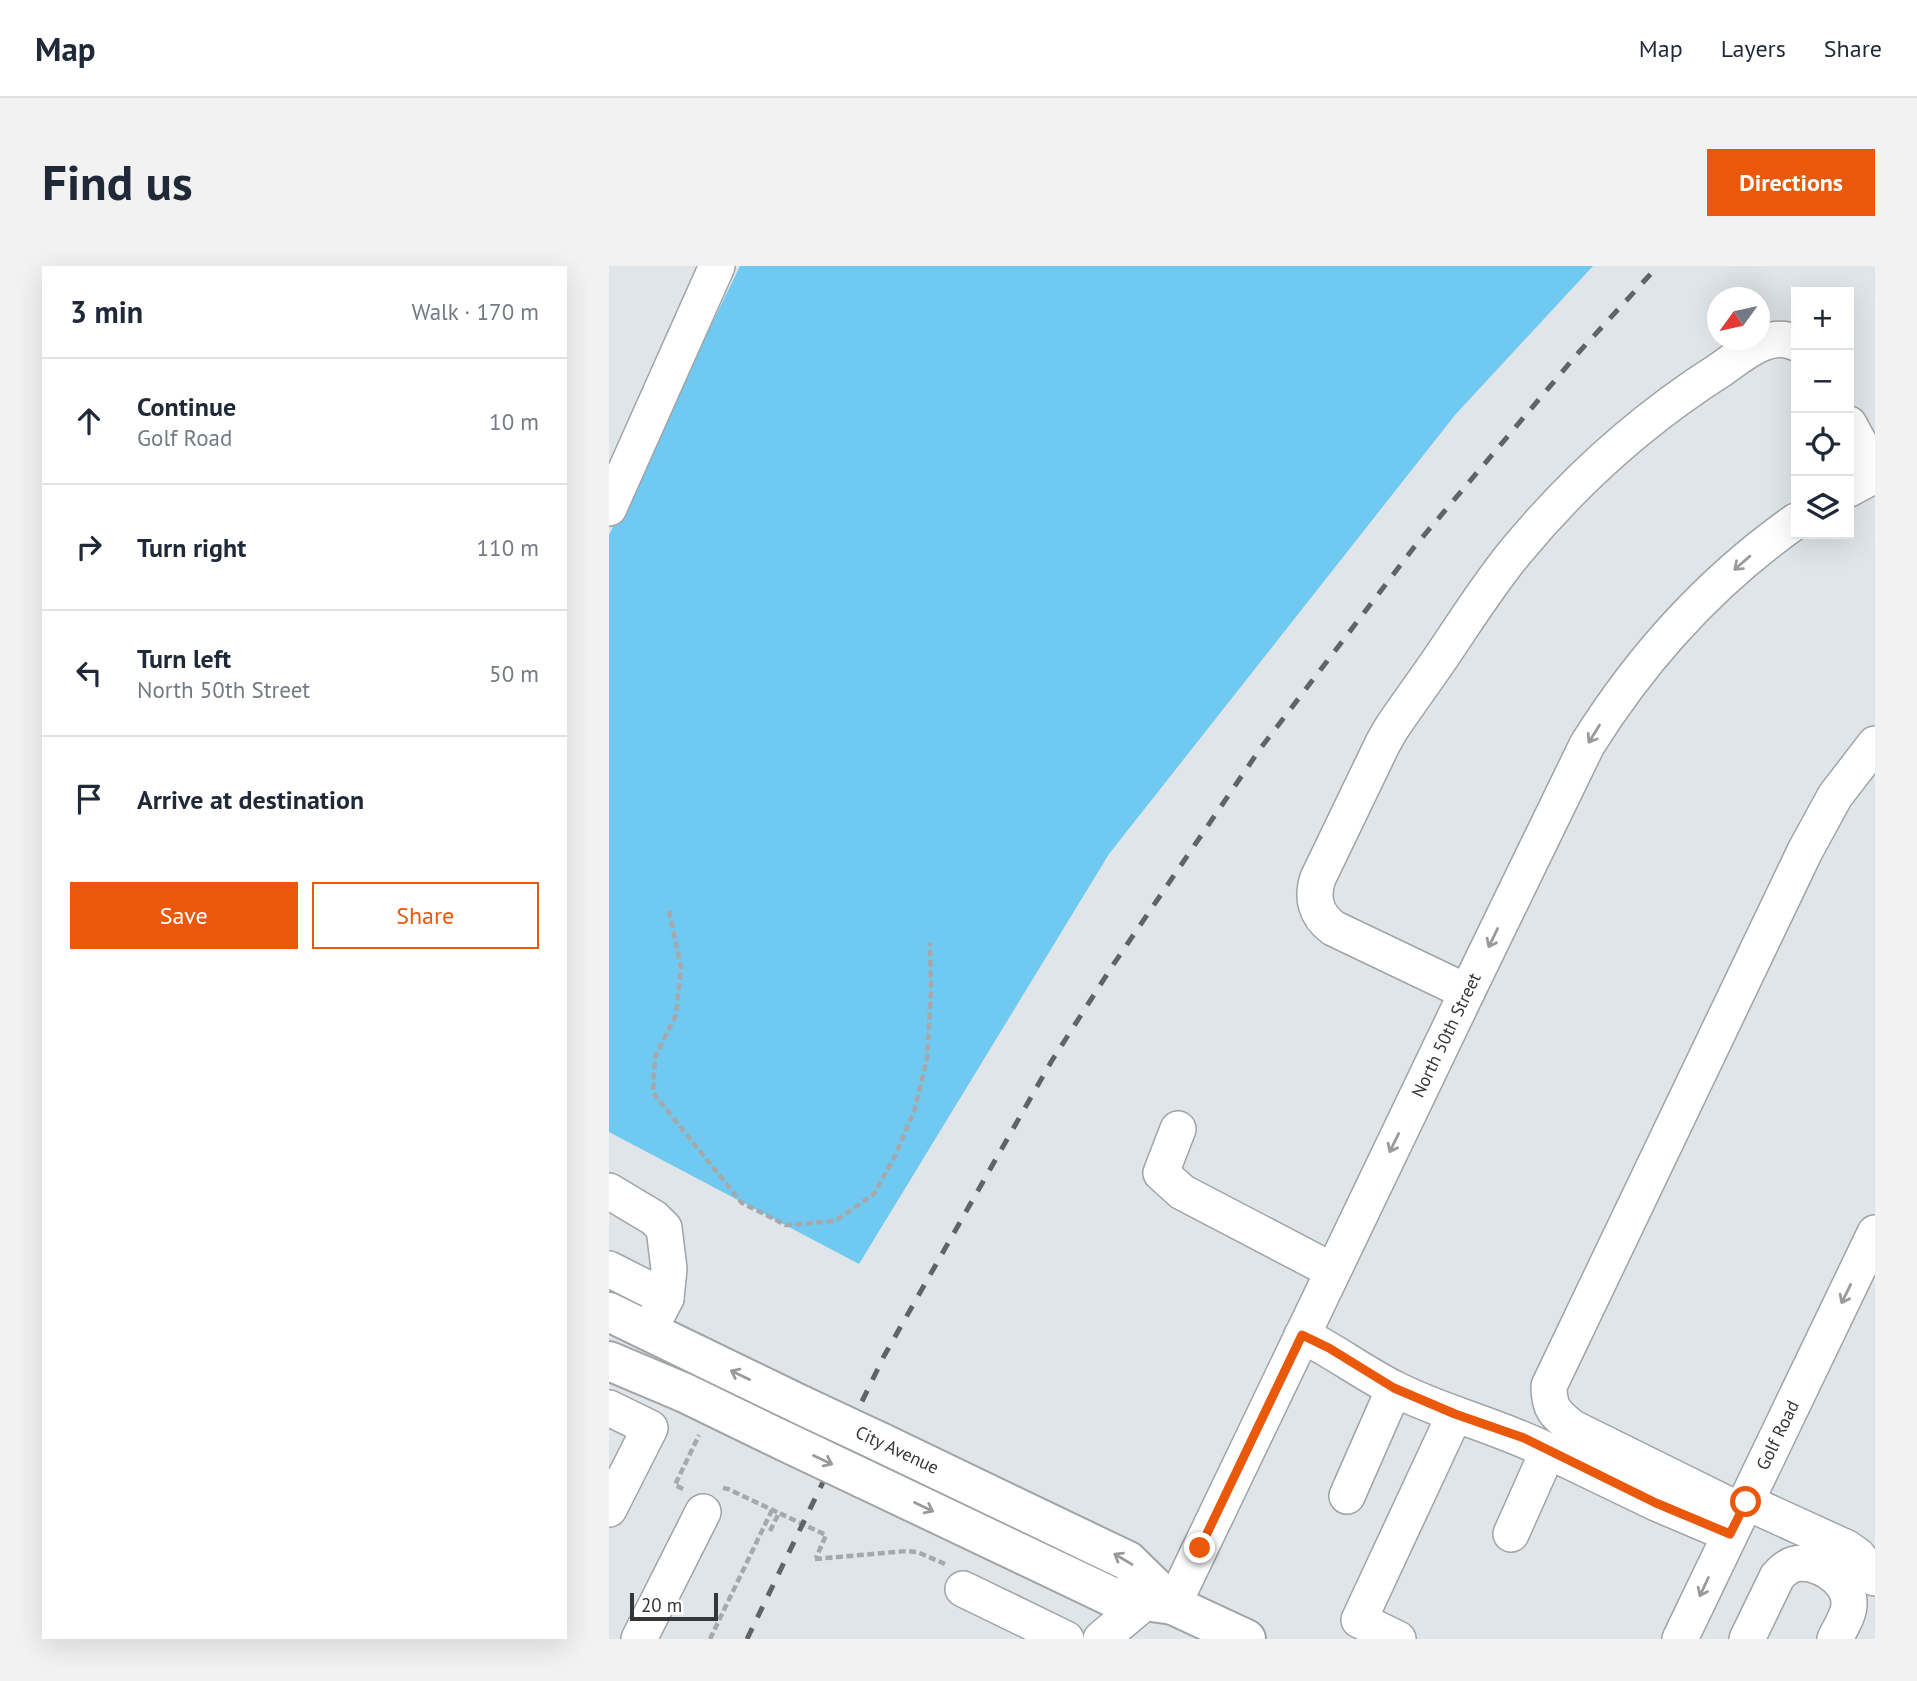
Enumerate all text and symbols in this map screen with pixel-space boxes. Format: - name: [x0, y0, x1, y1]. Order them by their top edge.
- text: Map: [35, 27, 96, 70]
- text: Map: [1639, 33, 1683, 64]
- text: Layers: [1721, 33, 1786, 64]
- text: Share: [1824, 33, 1882, 64]
- button: Directions: [1707, 149, 1875, 216]
- text: Find us: [42, 150, 193, 214]
- north arrow: [1707, 287, 1770, 350]
- map controls: [1791, 287, 1854, 539]
- button: +: [1791, 287, 1854, 350]
- text: 3 min: [70, 292, 143, 331]
- text: Walk · 170 m: [412, 297, 539, 326]
- button: −: [1791, 350, 1854, 413]
- text: Continue: [137, 390, 236, 423]
- icon: ahead: [70, 402, 108, 440]
- text: 10 m: [489, 407, 539, 436]
- button: locate: [1791, 413, 1854, 476]
- text: Golf Road: [137, 423, 232, 452]
- button: layers: [1791, 476, 1854, 539]
- icon: right: [70, 528, 108, 566]
- text: Turn right: [137, 531, 246, 564]
- text: 110 m: [477, 533, 539, 562]
- one-way arrow: [1733, 555, 1751, 571]
- text: Turn left: [137, 642, 231, 675]
- icon: left: [70, 654, 108, 692]
- text: 50 m: [489, 659, 539, 688]
- text: North 50th Street: [137, 675, 310, 704]
- one-way arrow: [1587, 724, 1602, 743]
- icon: arrive: [70, 780, 108, 818]
- text: Arrive at destination: [137, 783, 364, 816]
- button: Save: [70, 882, 298, 949]
- button: Share: [312, 882, 539, 949]
- one-way arrow: [1486, 927, 1499, 948]
- street label: North 50th Street: [1406, 969, 1486, 1101]
- one-way arrow: [1387, 1132, 1401, 1153]
- one-way arrow: [1838, 1283, 1852, 1304]
- one-way arrow: [730, 1368, 751, 1381]
- street label: Golf Road: [1751, 1396, 1804, 1474]
- street label: City Avenue: [852, 1420, 943, 1479]
- one-way arrow: [812, 1453, 833, 1467]
- route start: [1730, 1486, 1761, 1517]
- one-way arrow: [913, 1501, 934, 1515]
- route end: [1184, 1532, 1215, 1563]
- one-way arrow: [1113, 1552, 1133, 1566]
- one-way arrow: [1697, 1576, 1710, 1597]
- scale bar: [630, 1590, 717, 1622]
- text: 20 m: [641, 1593, 682, 1617]

